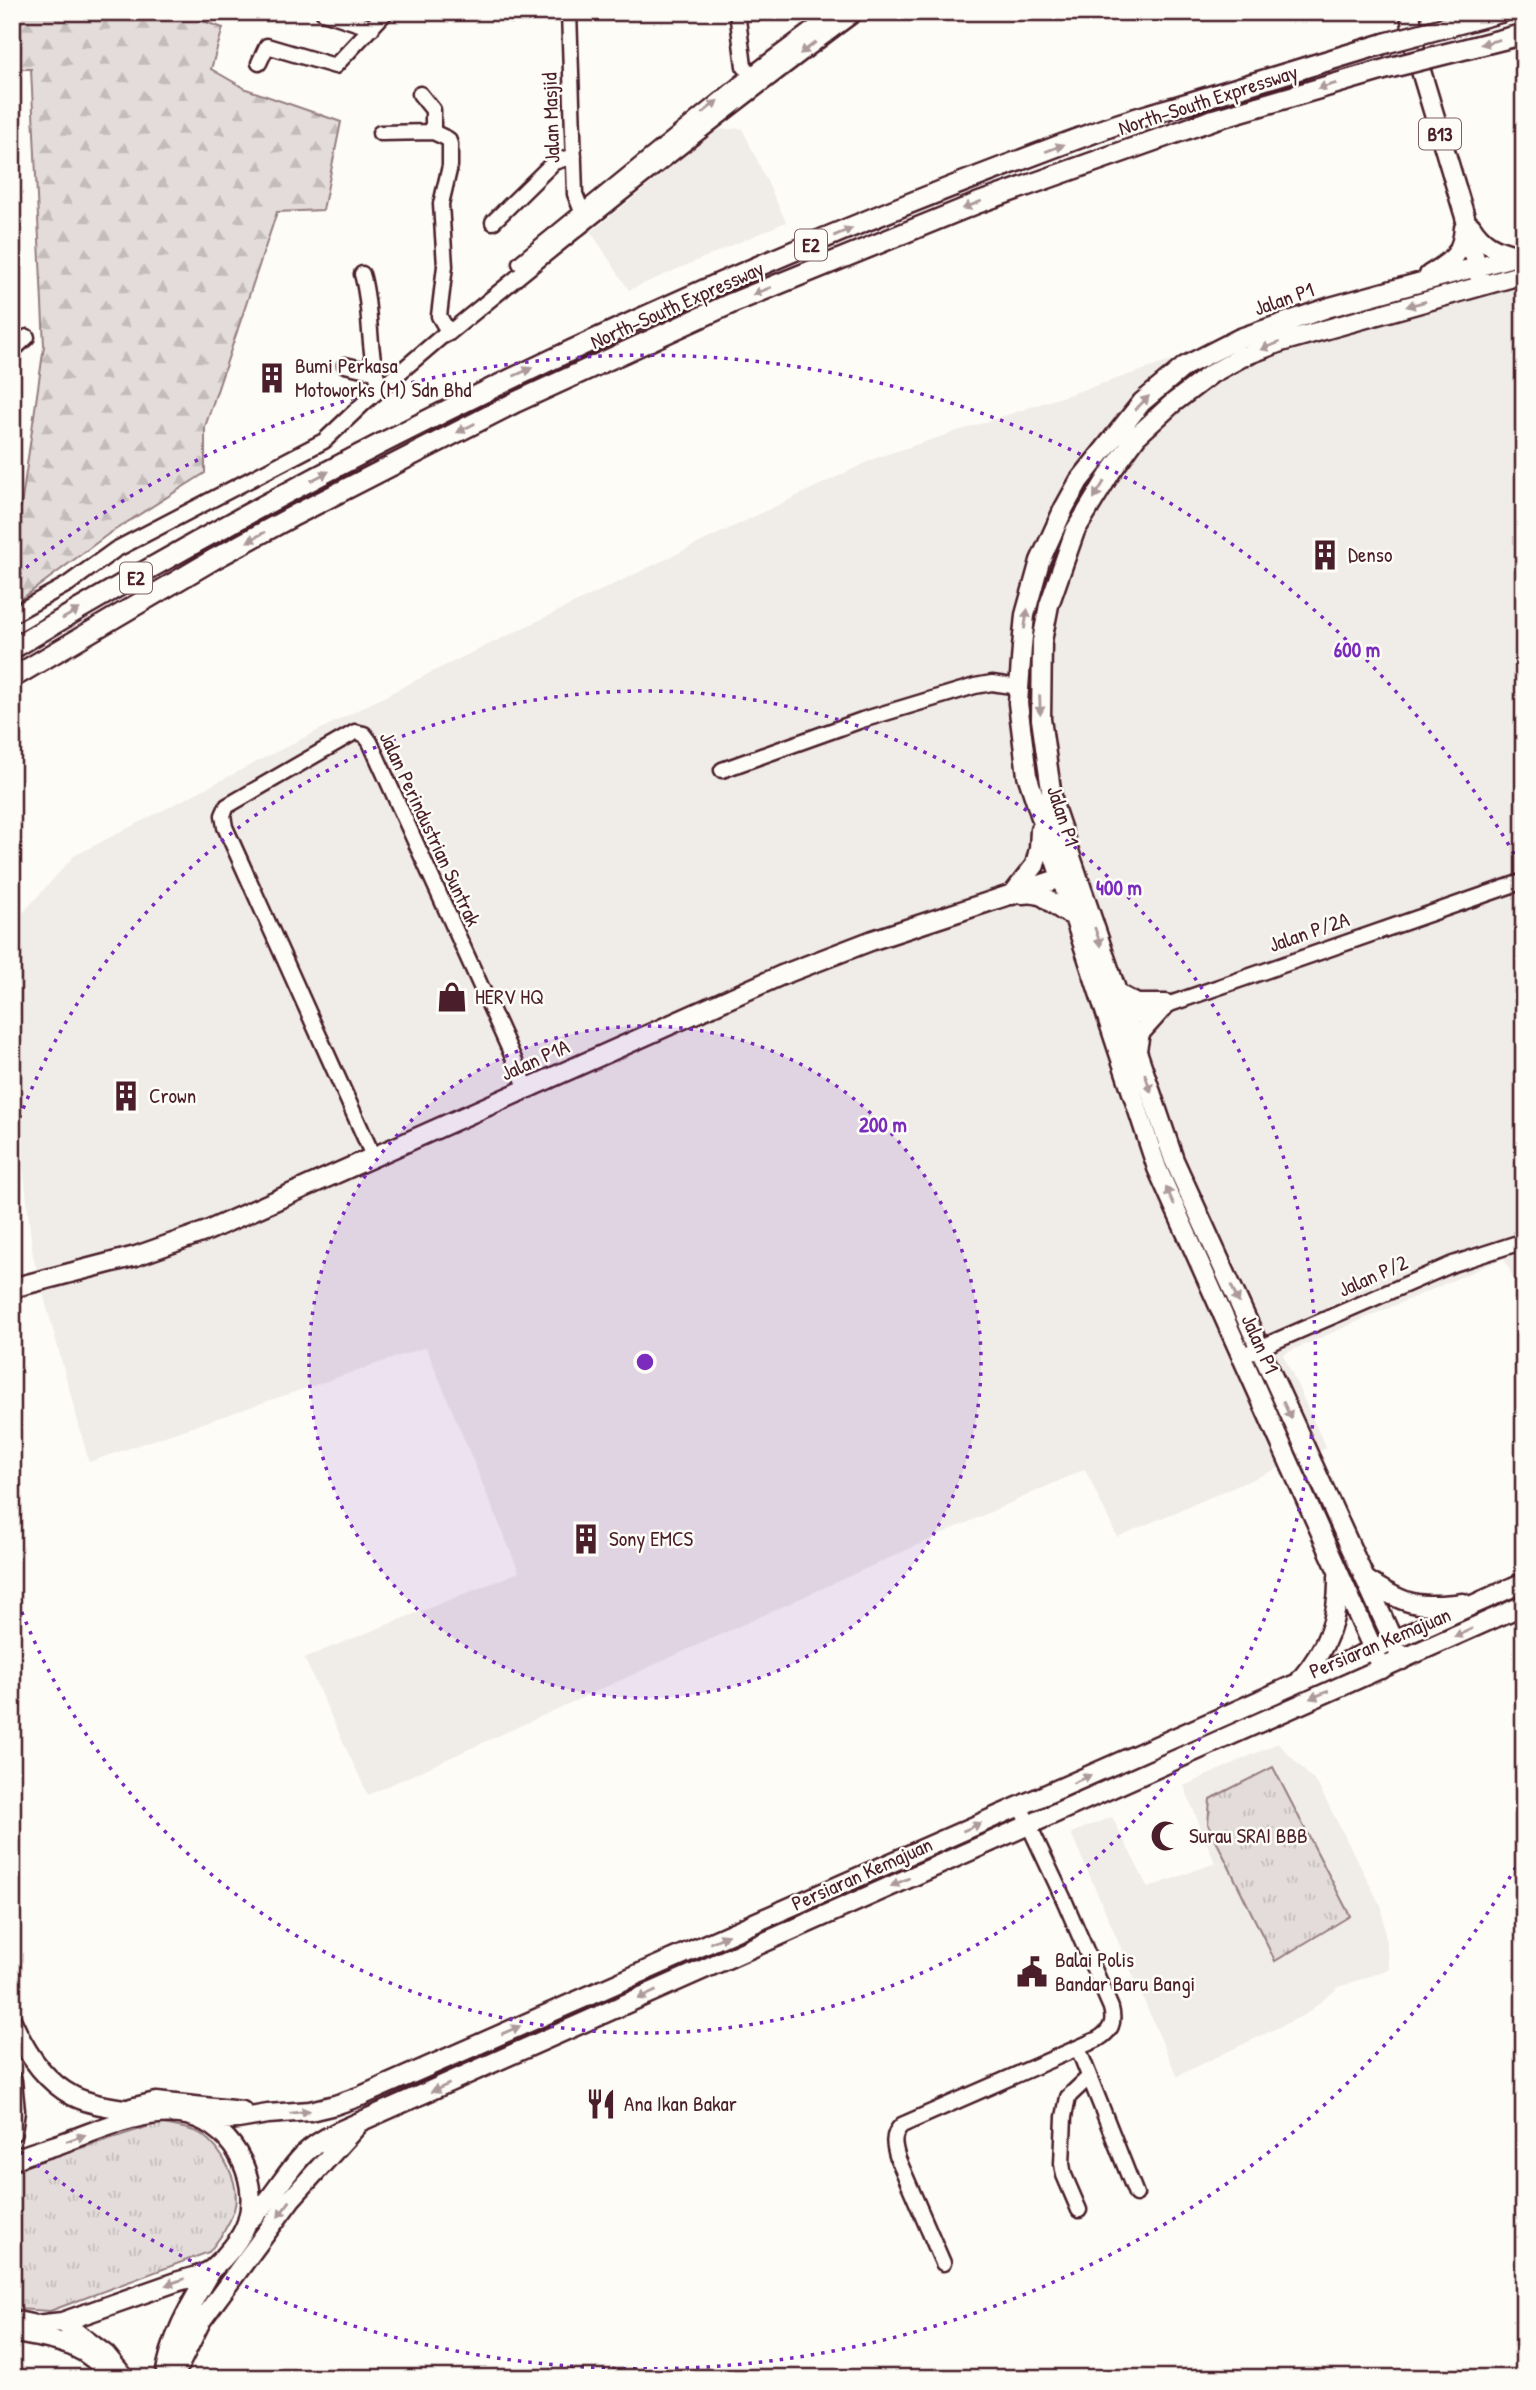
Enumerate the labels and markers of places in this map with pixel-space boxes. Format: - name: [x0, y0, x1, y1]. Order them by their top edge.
- place label: Bumi Perkasa Motoworks (M) Sdn Bhd: [295, 351, 471, 404]
- building icon: Bumi Perkasa Motoworks (M) Sdn Bhd: [255, 361, 289, 395]
- building icon: Denso: [1308, 538, 1342, 572]
- place label: Denso: [1348, 540, 1392, 569]
- shop icon: HERV HQ: [435, 980, 469, 1014]
- place label: HERV HQ: [475, 982, 544, 1011]
- building icon: Crown: [109, 1079, 143, 1113]
- place label: Crown: [149, 1081, 196, 1110]
- centre of rings: [633, 1350, 657, 1374]
- building icon: Sony EMCS: [569, 1522, 603, 1556]
- place label: Sony EMCS: [609, 1524, 694, 1553]
- mosque icon: Surau SRAI BBB: [1149, 1819, 1183, 1853]
- place label: Surau SRAI BBB: [1189, 1821, 1308, 1850]
- place label: Balai Polis Bandar Baru Bangi: [1055, 1945, 1195, 1998]
- public building icon: Balai Polis Bandar Baru Bangi: [1015, 1955, 1049, 1989]
- restaurant icon: Ana Ikan Bakar: [584, 2087, 618, 2121]
- place label: Ana Ikan Bakar: [624, 2089, 737, 2118]

